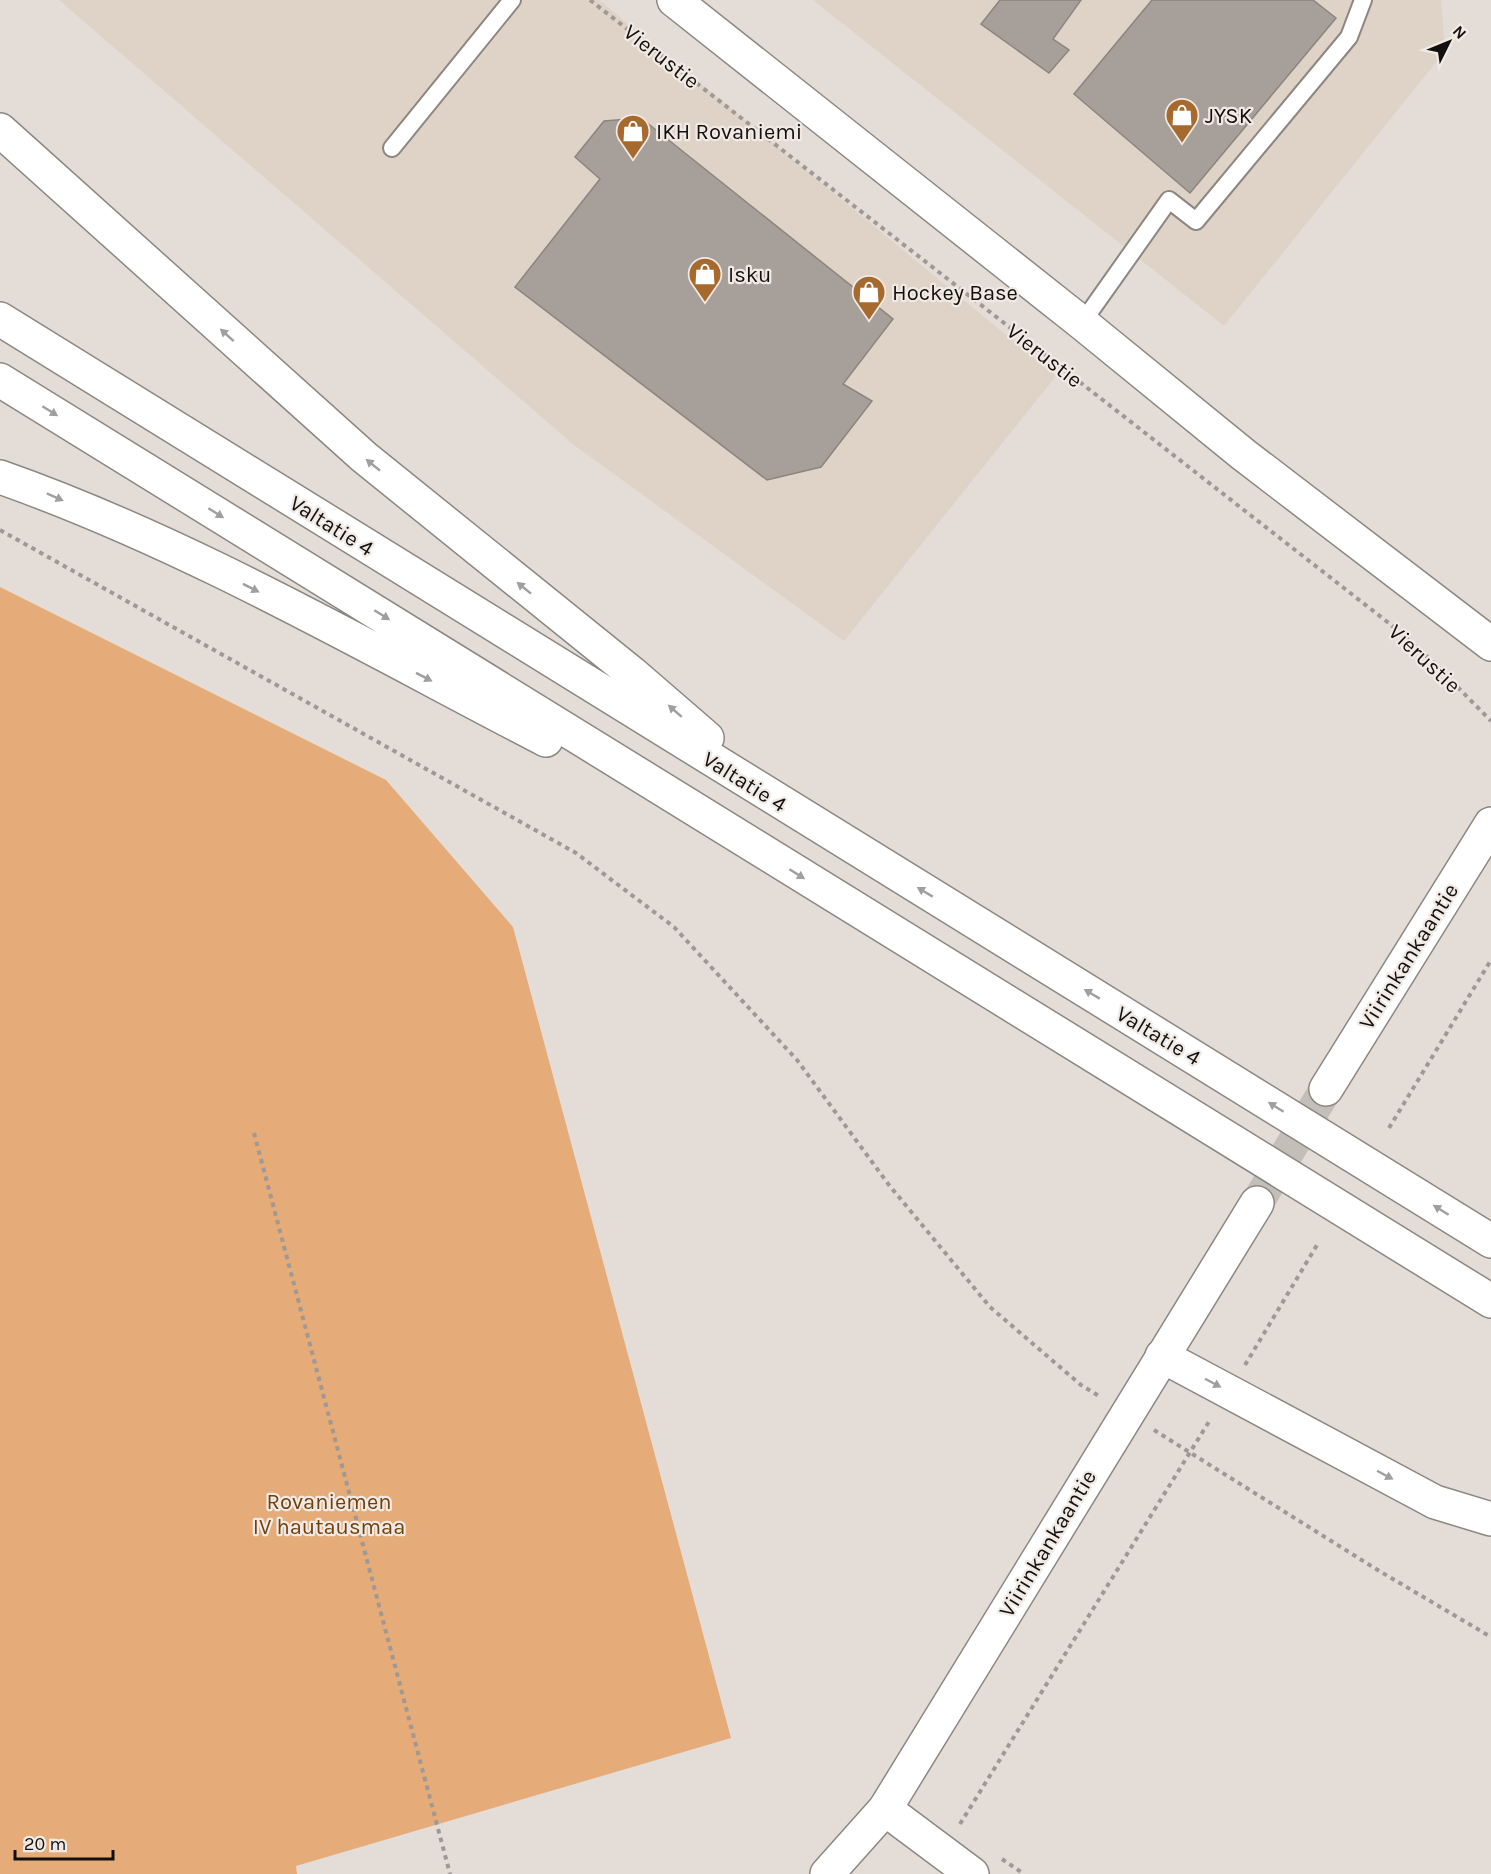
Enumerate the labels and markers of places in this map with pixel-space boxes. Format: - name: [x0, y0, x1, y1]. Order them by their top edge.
- shop icon: JYSK: [1164, 97, 1200, 144]
- place label: JYSK: [1205, 103, 1252, 129]
- shop icon: IKH Rovaniemi: [615, 113, 651, 160]
- place label: IKH Rovaniemi: [656, 119, 802, 145]
- shop icon: Isku: [687, 256, 723, 303]
- place label: Isku: [728, 262, 771, 288]
- shop icon: Hockey Base: [851, 274, 887, 321]
- place label: Hockey Base: [892, 280, 1018, 306]

